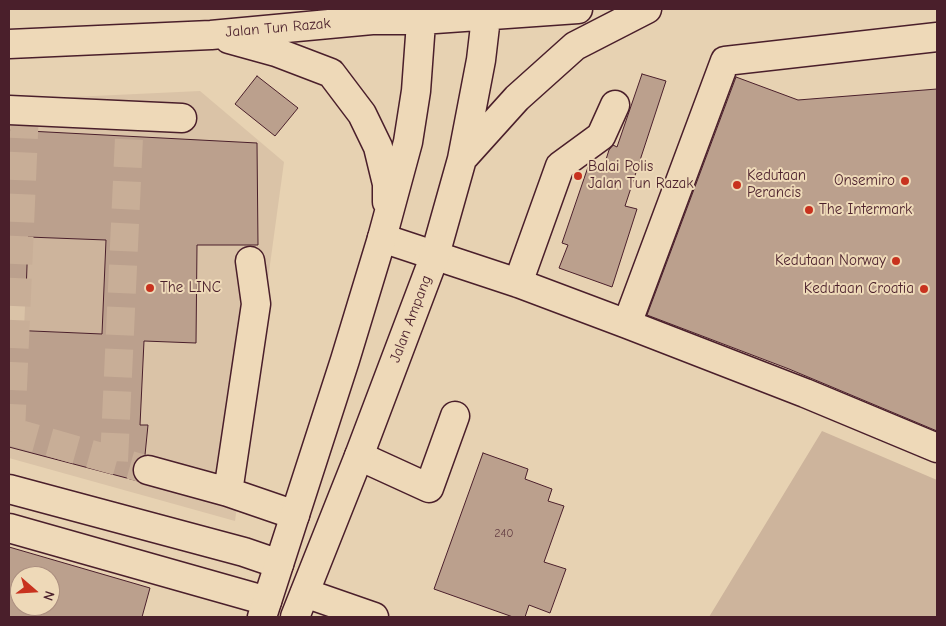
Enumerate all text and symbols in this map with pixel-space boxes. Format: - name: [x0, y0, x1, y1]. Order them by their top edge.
- street label: Jalan Tun Razak: [225, 14, 331, 42]
- place label: Balai Polis Jalan Tun Razak: [588, 158, 693, 193]
- place label: Kedutaan Perancis: [747, 167, 806, 202]
- marker: Balai Polis Jalan Tun Razak: [572, 170, 584, 182]
- place label: Onsemiro: [834, 172, 895, 190]
- marker: Onsemiro: [899, 175, 911, 187]
- marker: Kedutaan Perancis: [731, 179, 743, 191]
- place label: The Intermark: [819, 201, 912, 219]
- marker: The Intermark: [803, 204, 815, 216]
- place label: Kedutaan Norway: [775, 252, 886, 270]
- marker: Kedutaan Norway: [890, 255, 902, 267]
- street label: Jalan Ampang: [386, 273, 436, 365]
- place label: The LINC: [160, 279, 221, 297]
- place label: Kedutaan Croatia: [804, 280, 914, 298]
- marker: The LINC: [144, 282, 156, 294]
- marker: Kedutaan Croatia: [918, 283, 930, 295]
- house number: 240: [494, 527, 514, 541]
- north arrow: [10, 566, 60, 616]
- text: N: [39, 589, 58, 603]

